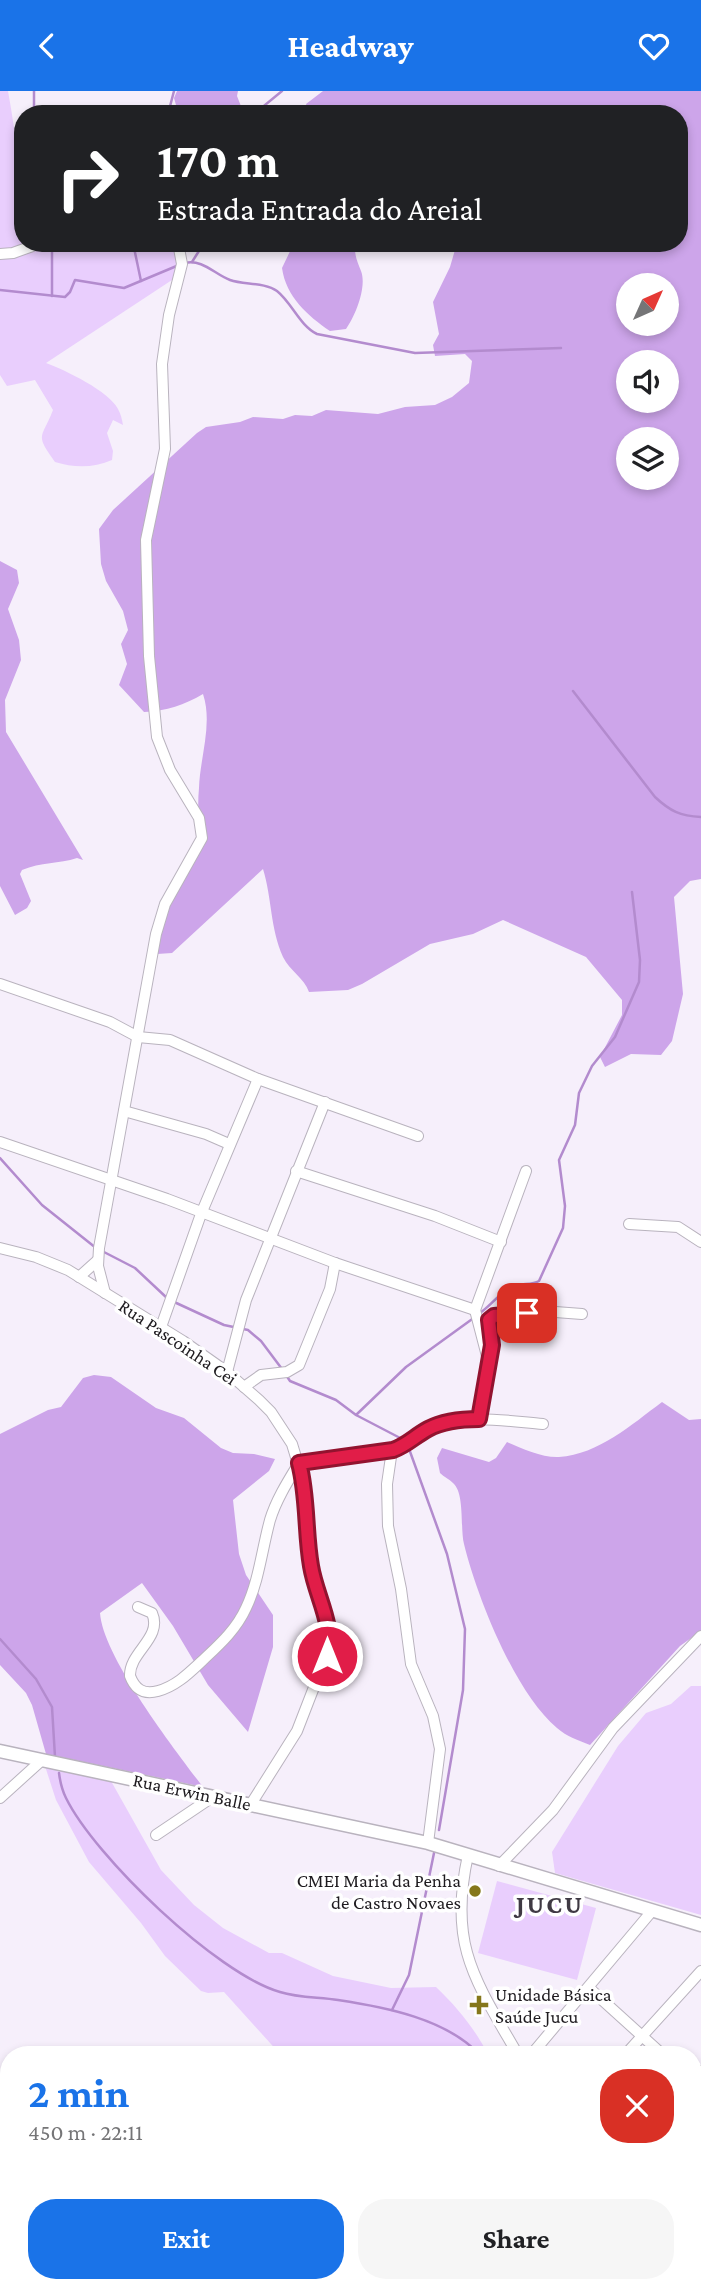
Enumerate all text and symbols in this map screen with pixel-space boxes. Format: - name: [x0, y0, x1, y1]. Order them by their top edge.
- icon: back: [28, 27, 66, 65]
- icon: heart: [635, 27, 673, 65]
- text: Headway: [288, 28, 413, 64]
- icon: right: [42, 133, 133, 224]
- text: 170 m: [157, 133, 279, 188]
- text: Estrada Entrada do Areial: [157, 191, 482, 227]
- north arrow: [616, 273, 679, 336]
- map controls: [616, 273, 679, 490]
- button: sound: [616, 350, 679, 413]
- button: layers: [616, 427, 679, 490]
- pin: [497, 1283, 557, 1343]
- icon: arrive: [508, 1294, 546, 1332]
- street label: Rua Pascoinha Cei: [115, 1295, 241, 1389]
- position arrow: [290, 1619, 364, 1693]
- street label: Rua Erwin Balle: [131, 1769, 253, 1815]
- place label: CMEI Maria da Penha de Castro Novaes: [297, 1870, 461, 1913]
- marker: CMEI Maria da Penha de Castro Novaes: [467, 1883, 483, 1899]
- district label: JUCU: [513, 1890, 584, 1919]
- place label: Unidade Básica Saúde Jucu: [495, 1984, 612, 2027]
- marker: Unidade Básica Saúde Jucu: [469, 1995, 489, 2015]
- text: 2 min: [28, 2069, 129, 2116]
- button: close: [600, 2069, 674, 2143]
- text: 450 m · 22:11: [28, 2119, 143, 2145]
- button: Exit: [28, 2199, 344, 2279]
- button: Share: [358, 2199, 674, 2279]

